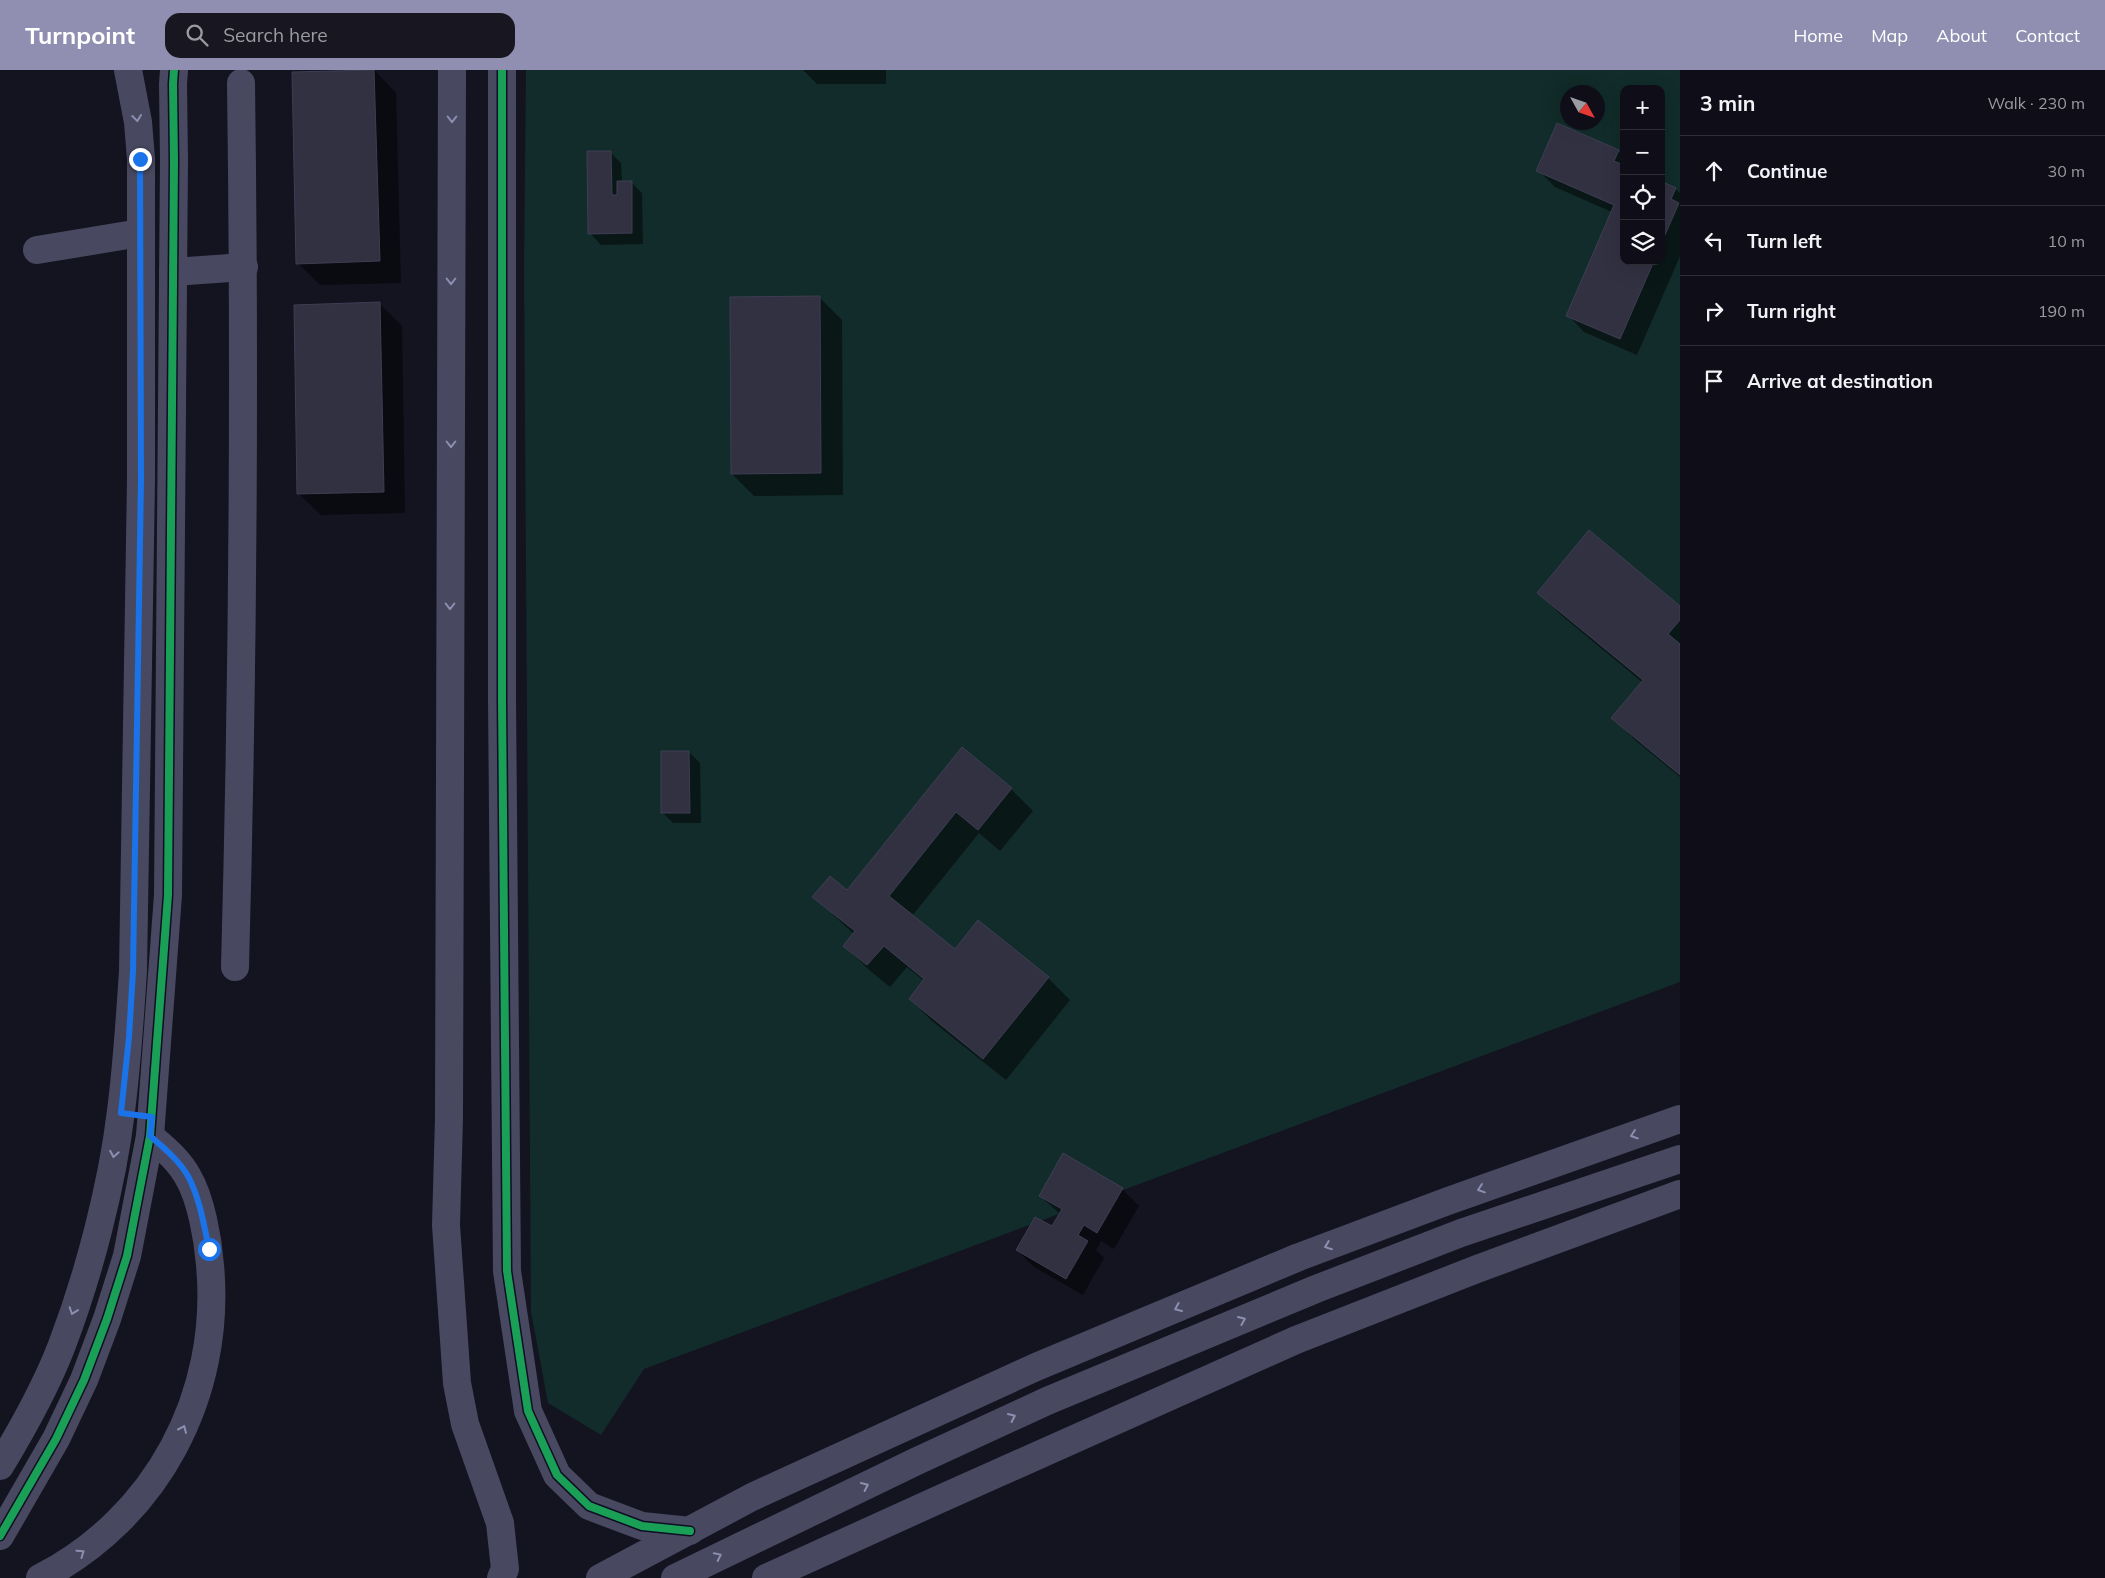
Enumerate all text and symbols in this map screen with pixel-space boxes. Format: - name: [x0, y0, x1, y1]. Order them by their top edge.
- search box: [165, 13, 515, 58]
- text: Turnpoint: [25, 20, 135, 50]
- icon: search: [183, 21, 211, 49]
- text: Search here: [223, 23, 328, 47]
- text: Home: [1793, 24, 1843, 47]
- text: Map: [1871, 24, 1908, 47]
- text: About: [1936, 24, 1987, 47]
- text: Contact: [2015, 24, 2080, 47]
- north arrow: [1560, 85, 1605, 130]
- map controls: [1620, 85, 1665, 265]
- button: +: [1620, 85, 1665, 130]
- text: 3 min: [1700, 90, 1755, 116]
- text: Walk · 230 m: [1987, 93, 2085, 113]
- one-way arrow: [131, 114, 142, 122]
- one-way arrow: [446, 115, 457, 123]
- button: −: [1620, 130, 1665, 175]
- route end: [129, 148, 152, 171]
- icon: ahead: [1700, 157, 1728, 185]
- text: Continue: [1747, 159, 1827, 183]
- text: 30 m: [2048, 161, 2085, 181]
- button: locate: [1620, 175, 1665, 220]
- button: layers: [1620, 220, 1665, 265]
- icon: left: [1700, 227, 1728, 255]
- text: Turn left: [1747, 229, 1822, 253]
- text: 10 m: [2048, 231, 2085, 251]
- one-way arrow: [446, 278, 456, 285]
- icon: right: [1700, 297, 1728, 325]
- text: Turn right: [1747, 299, 1836, 323]
- text: 190 m: [2038, 301, 2085, 321]
- icon: arrive: [1700, 367, 1728, 395]
- text: Arrive at destination: [1747, 369, 1933, 393]
- one-way arrow: [446, 440, 456, 448]
- one-way arrow: [445, 602, 455, 610]
- one-way arrow: [1630, 1129, 1639, 1139]
- one-way arrow: [109, 1149, 119, 1158]
- one-way arrow: [1477, 1183, 1486, 1193]
- route start: [198, 1238, 221, 1261]
- one-way arrow: [1325, 1240, 1333, 1250]
- one-way arrow: [1174, 1301, 1183, 1312]
- one-way arrow: [69, 1306, 79, 1315]
- one-way arrow: [1237, 1315, 1246, 1326]
- one-way arrow: [1007, 1413, 1016, 1424]
- one-way arrow: [177, 1425, 188, 1434]
- one-way arrow: [860, 1482, 869, 1492]
- one-way arrow: [76, 1550, 85, 1559]
- one-way arrow: [713, 1552, 722, 1563]

